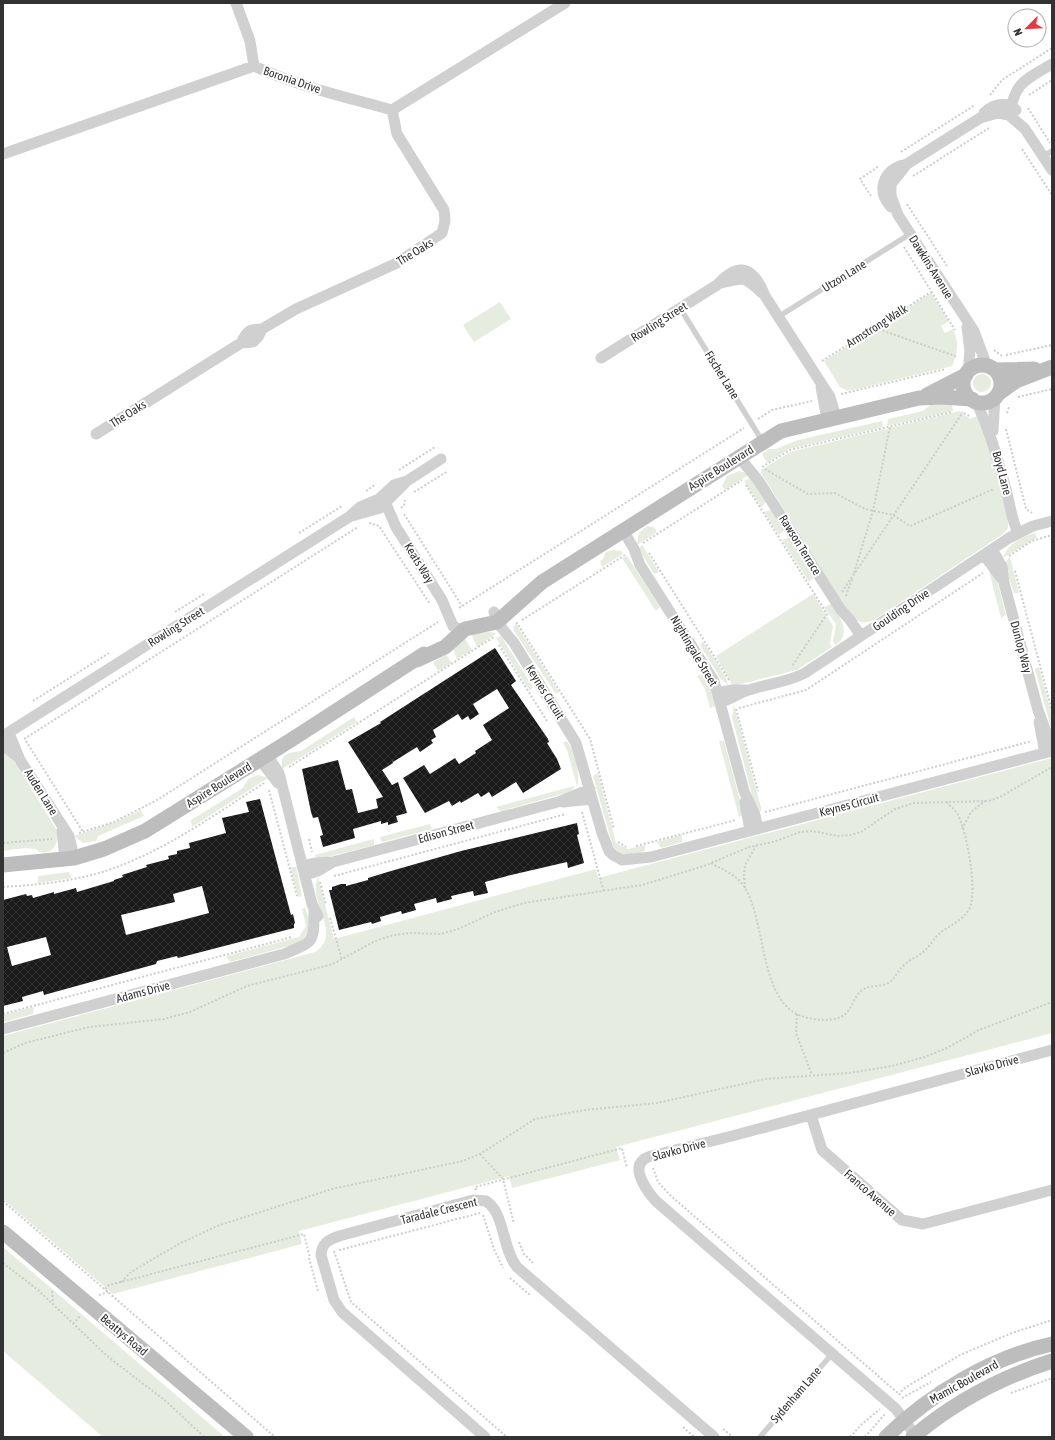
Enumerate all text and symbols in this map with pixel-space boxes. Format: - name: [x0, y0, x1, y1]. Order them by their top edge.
- north arrow: [1007, 8, 1047, 48]
- text: N: [1011, 27, 1025, 37]
- street label: Boronia Drive: [262, 64, 322, 96]
- street label: Dawkins Avenue: [906, 233, 956, 301]
- street label: The Oaks: [394, 236, 436, 268]
- street label: Utzon Lane: [819, 257, 869, 295]
- street label: Rowling Street: [628, 299, 690, 345]
- street label: Armstrong Walk: [844, 301, 911, 350]
- street label: Fischer Lane: [702, 348, 742, 402]
- street label: The Oaks: [107, 397, 149, 431]
- street label: Aspire Boulevard: [686, 442, 756, 494]
- street label: Boyd Lane: [989, 450, 1015, 496]
- street label: Rawson Terrace: [776, 512, 824, 578]
- street label: Keats Way: [401, 540, 437, 586]
- street label: Goulding Drive: [870, 586, 932, 634]
- street label: Rowling Street: [145, 604, 207, 650]
- street label: Nightingale Street: [667, 613, 721, 689]
- street label: Dunlop Way: [1007, 619, 1035, 675]
- street label: Keynes Circuit: [523, 662, 567, 722]
- street label: Aspire Boulevard: [184, 759, 254, 811]
- street label: Auden Lane: [21, 766, 61, 818]
- street label: Keynes Circuit: [818, 790, 881, 820]
- street label: Edison Street: [417, 818, 476, 846]
- street label: Adams Drive: [115, 978, 171, 1006]
- street label: Slavko Drive: [964, 1052, 1020, 1080]
- street label: Slavko Drive: [651, 1136, 707, 1164]
- street label: Franco Avenue: [841, 1167, 899, 1219]
- street label: Taradale Crescent: [399, 1195, 479, 1227]
- street label: Beattys Road: [98, 1311, 150, 1359]
- street label: Mamic Boulevard: [927, 1357, 1001, 1407]
- street label: Sydenham Lane: [768, 1364, 824, 1426]

